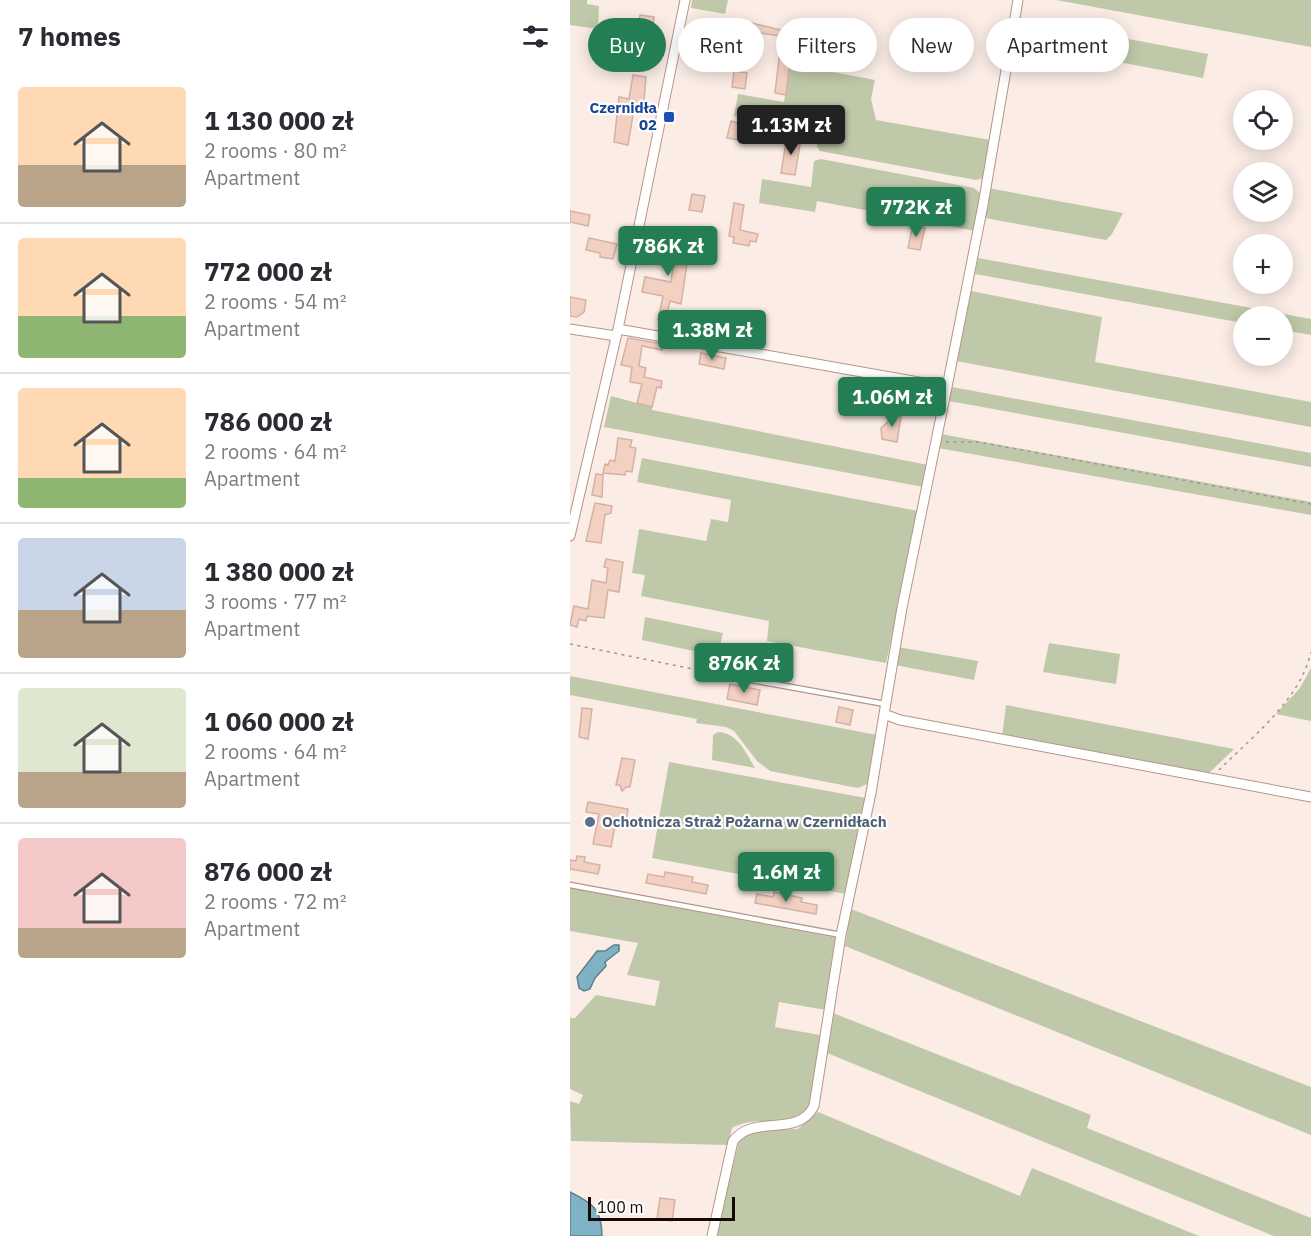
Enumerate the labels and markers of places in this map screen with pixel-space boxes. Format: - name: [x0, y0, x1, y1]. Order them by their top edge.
- place label: Czernidła 02: [590, 98, 657, 134]
- pin: 1.13M zł: [729, 105, 853, 156]
- marker: Czernidła 02: [662, 110, 676, 124]
- pin: 772K zł: [861, 187, 971, 238]
- pin: 786K zł: [613, 226, 723, 277]
- pin: 1.38M zł: [650, 310, 774, 361]
- pin: 1.06M zł: [830, 377, 954, 428]
- pin: 876K zł: [689, 643, 799, 694]
- place label: Ochotnicza Straż Pożarna w Czernidłach: [602, 812, 887, 831]
- marker: Ochotnicza Straż Pożarna w Czernidłach: [583, 815, 597, 829]
- pin: 1.6M zł: [731, 852, 841, 903]

